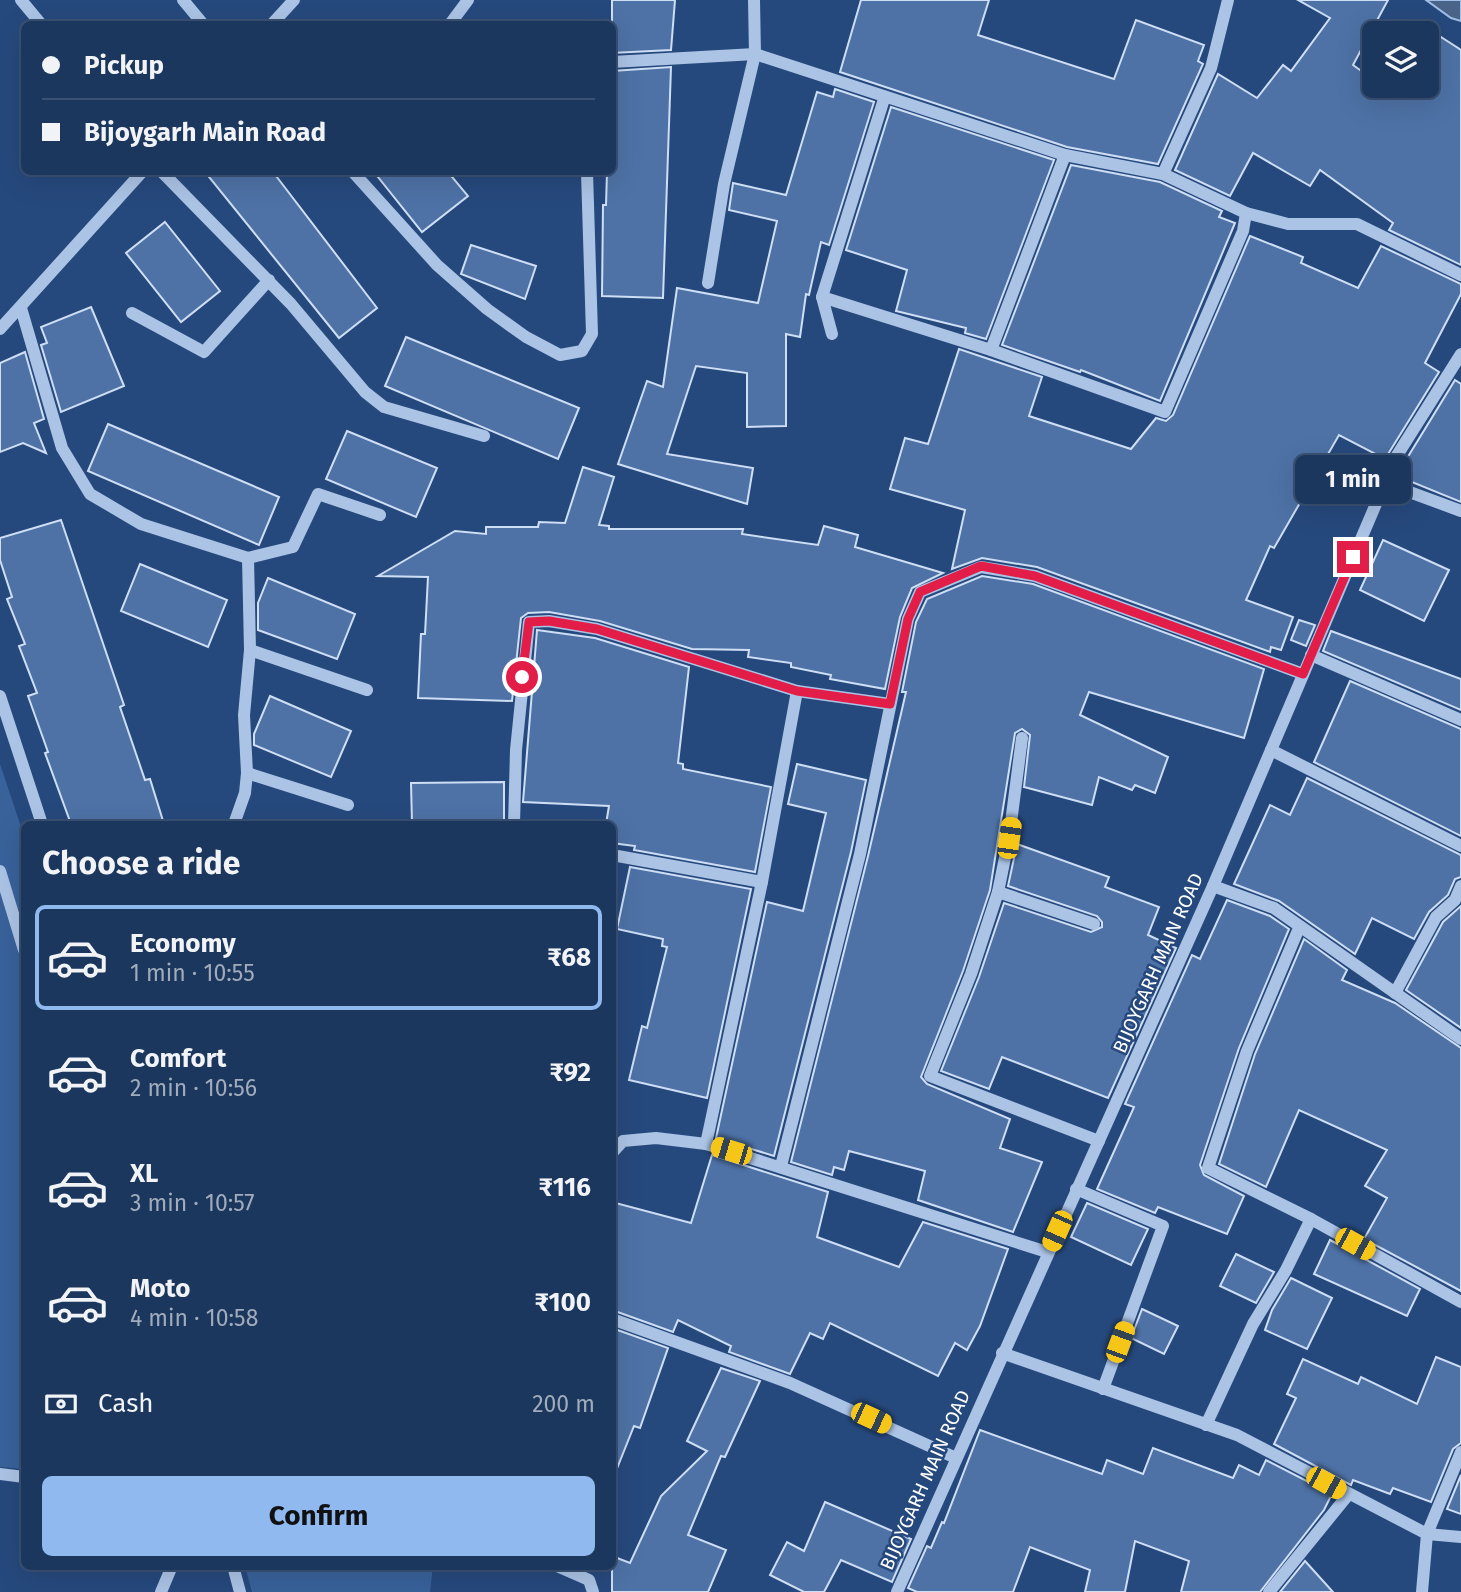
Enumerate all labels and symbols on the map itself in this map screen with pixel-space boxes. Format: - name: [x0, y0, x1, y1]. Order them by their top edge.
- callout: 1 min: [1295, 456, 1411, 504]
- route end: [1337, 541, 1369, 573]
- route start: [506, 661, 538, 693]
- car: [996, 816, 1023, 860]
- street label: BIJOYGARH MAIN ROAD: [1108, 870, 1208, 1056]
- car: [708, 1135, 755, 1167]
- car: [1039, 1208, 1076, 1254]
- car: [1332, 1225, 1379, 1263]
- car: [1103, 1319, 1138, 1365]
- street label: BIJOYGARH MAIN ROAD: [875, 1387, 975, 1573]
- car: [848, 1400, 895, 1436]
- car: [1303, 1464, 1350, 1502]

